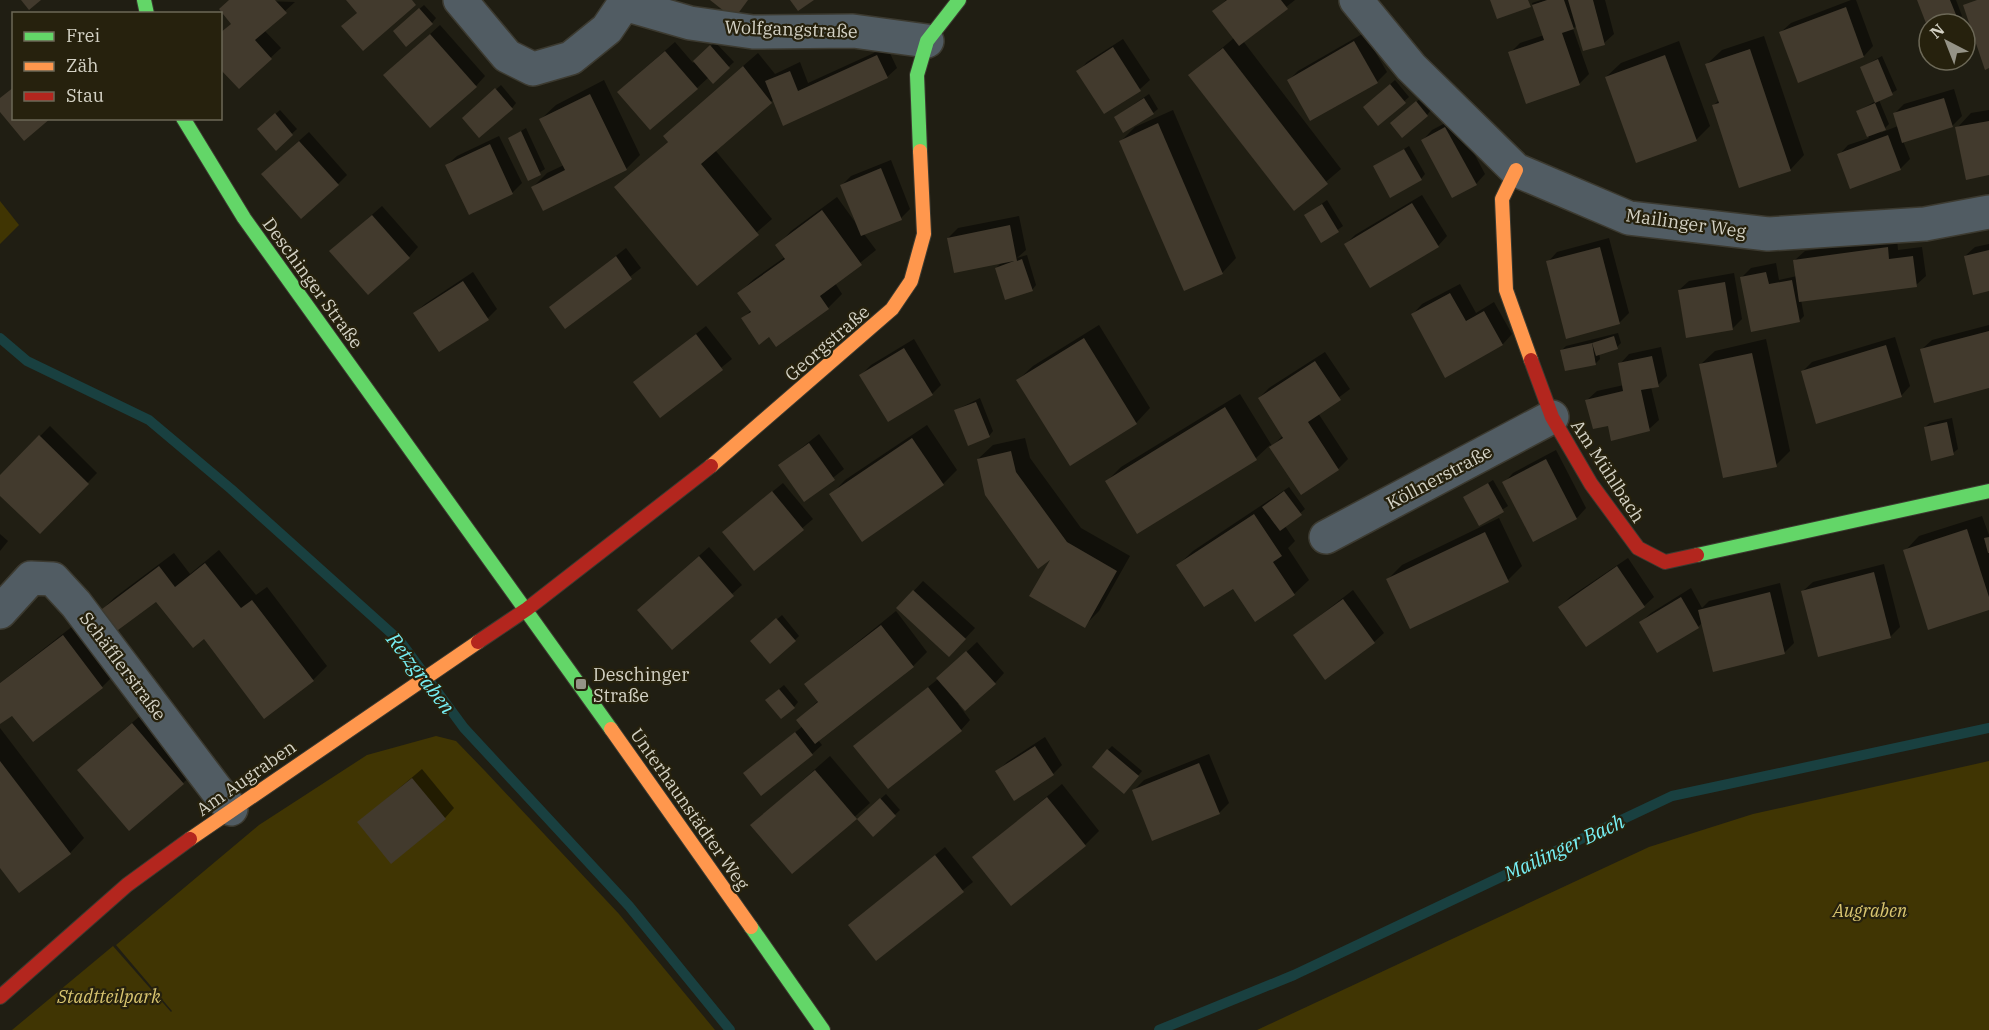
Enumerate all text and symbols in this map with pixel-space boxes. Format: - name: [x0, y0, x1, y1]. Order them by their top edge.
- legend: [12, 12, 222, 120]
- north arrow: [1917, 12, 1977, 72]
- street label: Wolfgangstraße: [724, 15, 858, 43]
- text: N: [1926, 19, 1948, 43]
- text: Frei: [66, 24, 100, 47]
- text: Zäh: [66, 54, 99, 77]
- text: Stau: [66, 84, 104, 107]
- street label: Mailinger Weg: [1624, 203, 1748, 243]
- street label: Deschinger Straße: [258, 213, 368, 353]
- street label: Georgstraße: [780, 300, 874, 386]
- street label: Am Mühlbach: [1566, 415, 1650, 527]
- street label: Köllnerstraße: [1382, 440, 1496, 514]
- street label: Schäfflerstraße: [75, 607, 171, 725]
- water label: Retzgraben: [380, 626, 462, 720]
- place label: Deschinger Straße: [593, 663, 689, 707]
- marker: Deschinger Straße: [574, 677, 588, 691]
- street label: Unterhaunstädter Weg: [625, 724, 755, 895]
- street label: Am Augraben: [192, 735, 300, 821]
- water label: Mailinger Bach: [1499, 807, 1629, 887]
- park label: Augraben: [1832, 899, 1908, 922]
- park label: Stadtteilpark: [56, 985, 161, 1008]

